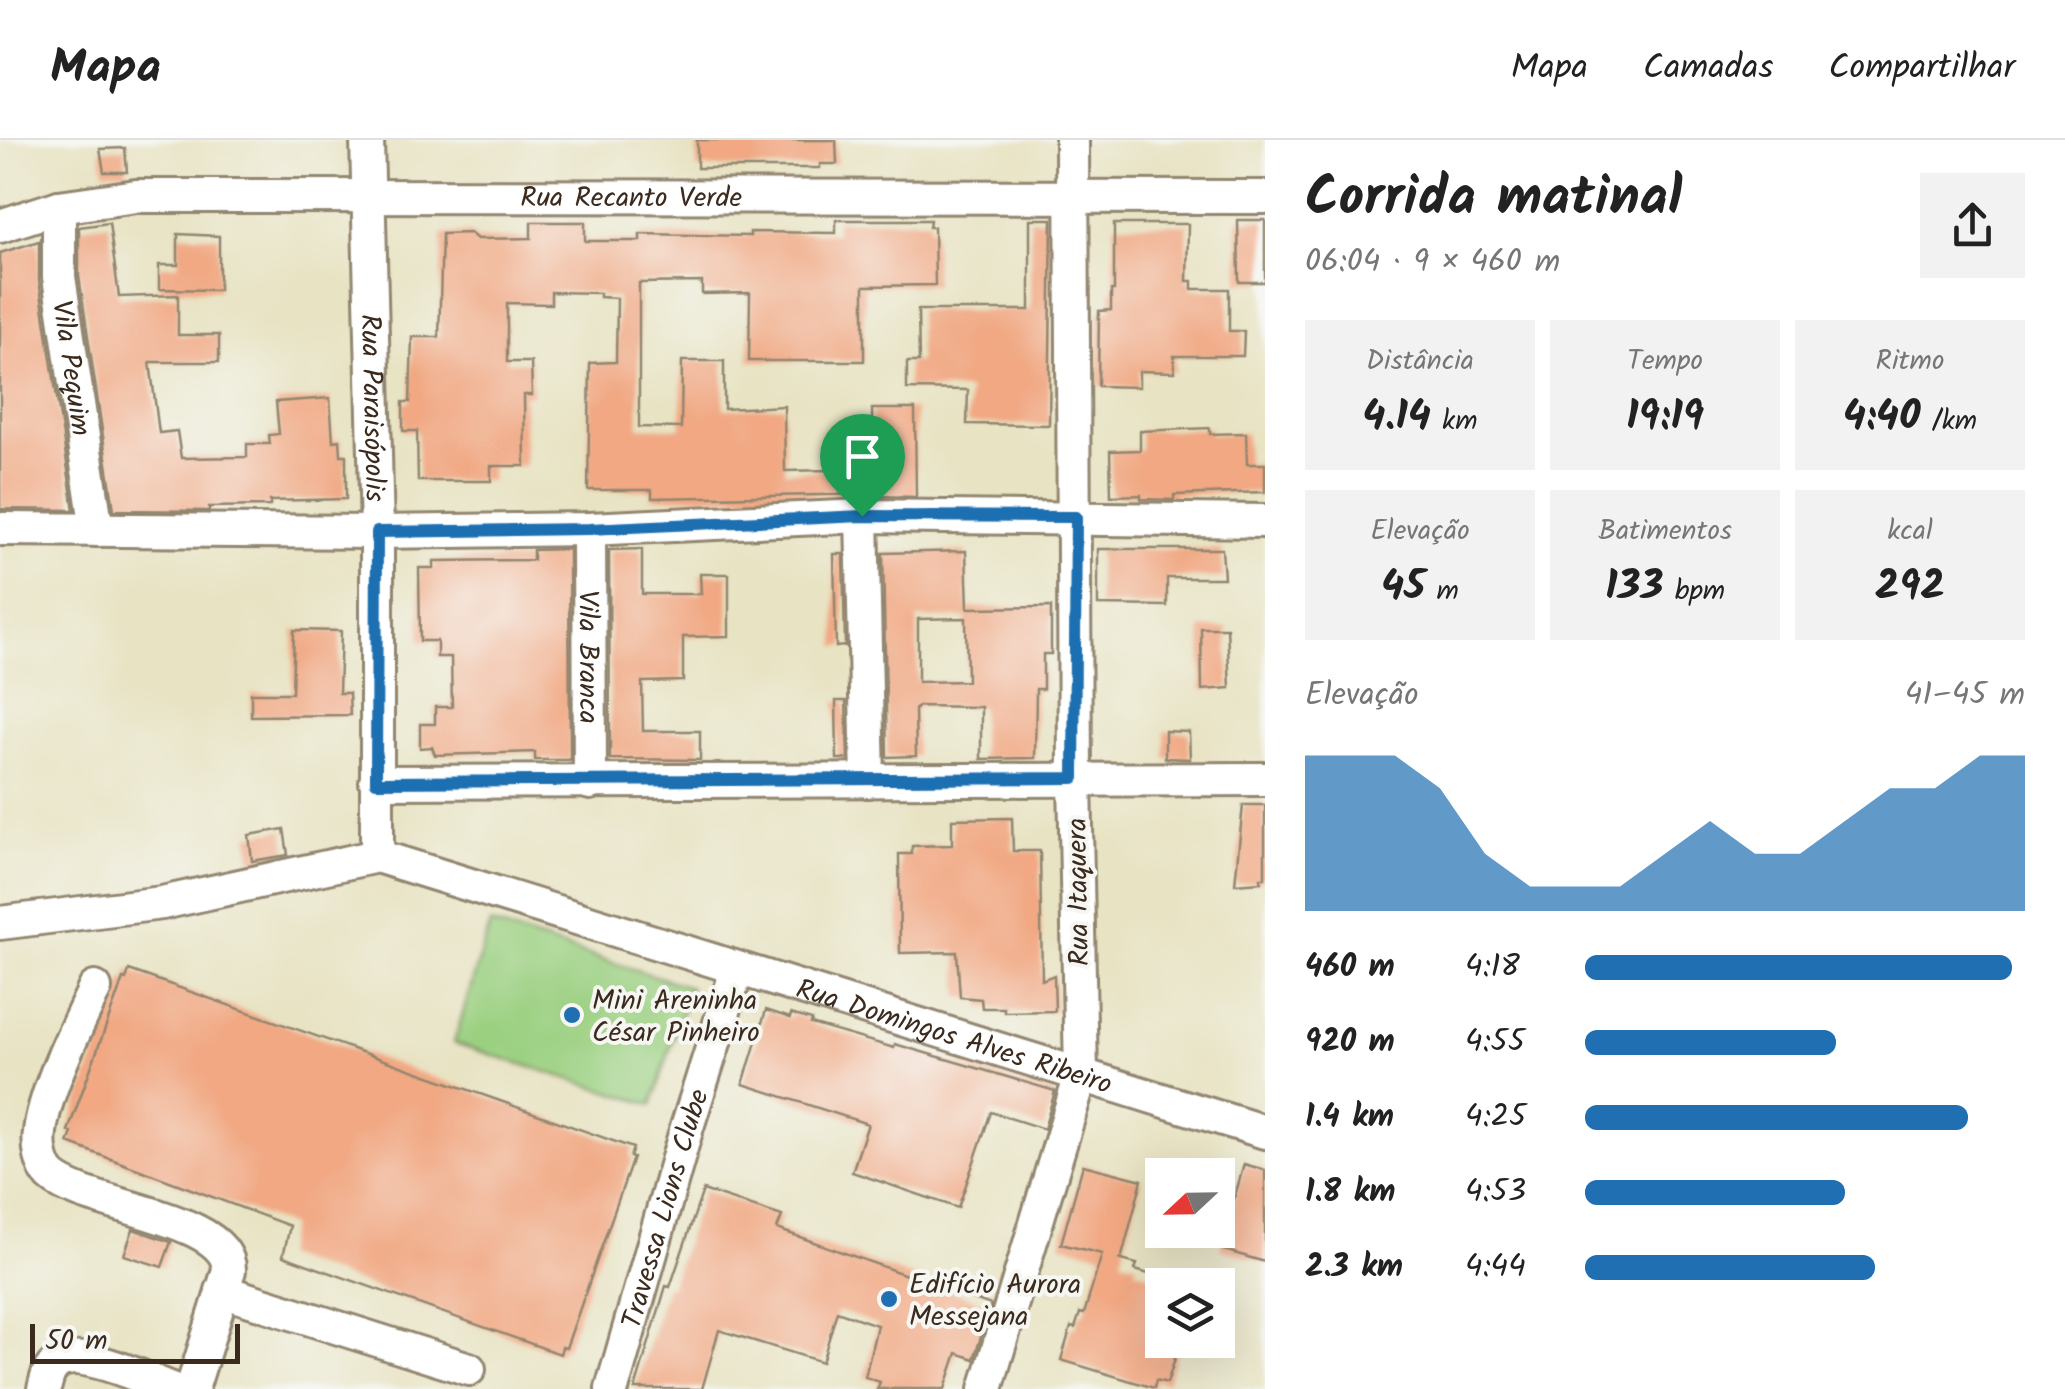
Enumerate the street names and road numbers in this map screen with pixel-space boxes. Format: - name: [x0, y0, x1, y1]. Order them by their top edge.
- street label: Rua Recanto Verde: [520, 176, 743, 222]
- street label: Vila Pequim: [38, 298, 103, 439]
- street label: Rua Paraisópolis: [346, 314, 396, 502]
- street label: Vila Branca: [564, 590, 610, 724]
- street label: Rua Itaquera: [1056, 817, 1103, 967]
- street label: Rua Domingos Alves Ribeiro: [790, 968, 1117, 1108]
- street label: Travessa Lions Clube: [610, 1083, 723, 1334]

